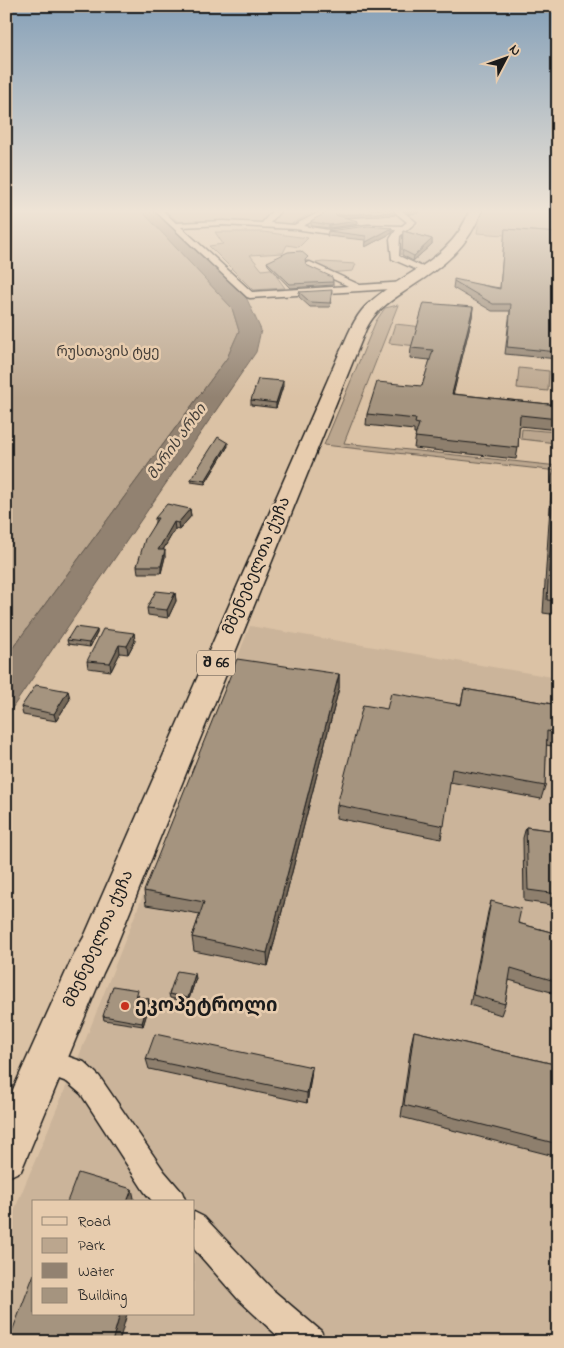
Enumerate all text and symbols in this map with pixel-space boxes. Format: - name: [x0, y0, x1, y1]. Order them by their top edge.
- north arrow: [482, 32, 532, 82]
- text: N: [504, 40, 526, 61]
- park label: რუსთავის ტყე: [57, 342, 159, 363]
- water label: მარის არხი: [142, 399, 213, 484]
- street label: მშენებელთა ქუჩა: [217, 493, 297, 639]
- road number: შ 66: [197, 650, 235, 676]
- street label: მშენებელთა ქუჩა: [58, 867, 140, 1011]
- place label: ეკოპეტროლი: [135, 993, 277, 1020]
- marker: ეკოპეტროლი: [119, 1000, 131, 1012]
- legend: [32, 1200, 195, 1316]
- text: Road: [78, 1211, 111, 1233]
- text: Park: [78, 1235, 106, 1257]
- text: Water: [78, 1261, 114, 1283]
- text: Building: [77, 1285, 127, 1308]

